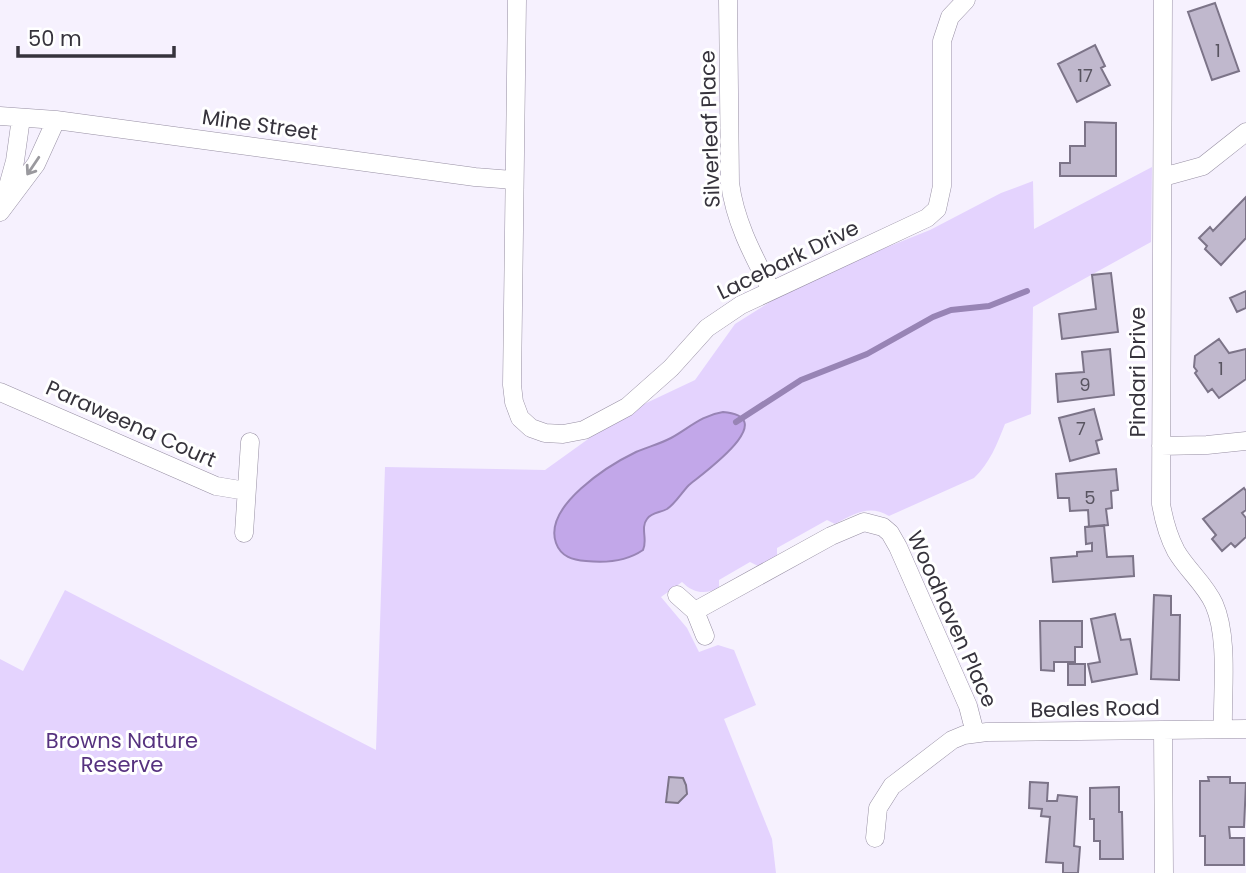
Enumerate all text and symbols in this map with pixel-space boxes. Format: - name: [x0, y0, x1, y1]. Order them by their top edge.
- scale bar: [18, 14, 173, 58]
- text: 50 m: [28, 24, 82, 53]
- house number: 1: [1215, 38, 1221, 63]
- street label: Silverleaf Place: [692, 50, 727, 208]
- house number: 17: [1077, 63, 1093, 88]
- street label: Mine Street: [200, 102, 320, 147]
- one-way arrow: [26, 156, 40, 175]
- street label: Lacebark Drive: [712, 213, 863, 306]
- street label: Pindari Drive: [1123, 307, 1152, 437]
- house number: 1: [1218, 356, 1224, 381]
- house number: 9: [1079, 372, 1091, 397]
- street label: Paraweena Court: [42, 373, 221, 474]
- house number: 7: [1076, 416, 1086, 441]
- house number: 5: [1084, 485, 1096, 510]
- street label: Woodhaven Place: [901, 526, 1004, 712]
- street label: Beales Road: [1030, 693, 1160, 724]
- park label: Browns Nature Reserve: [46, 726, 198, 779]

